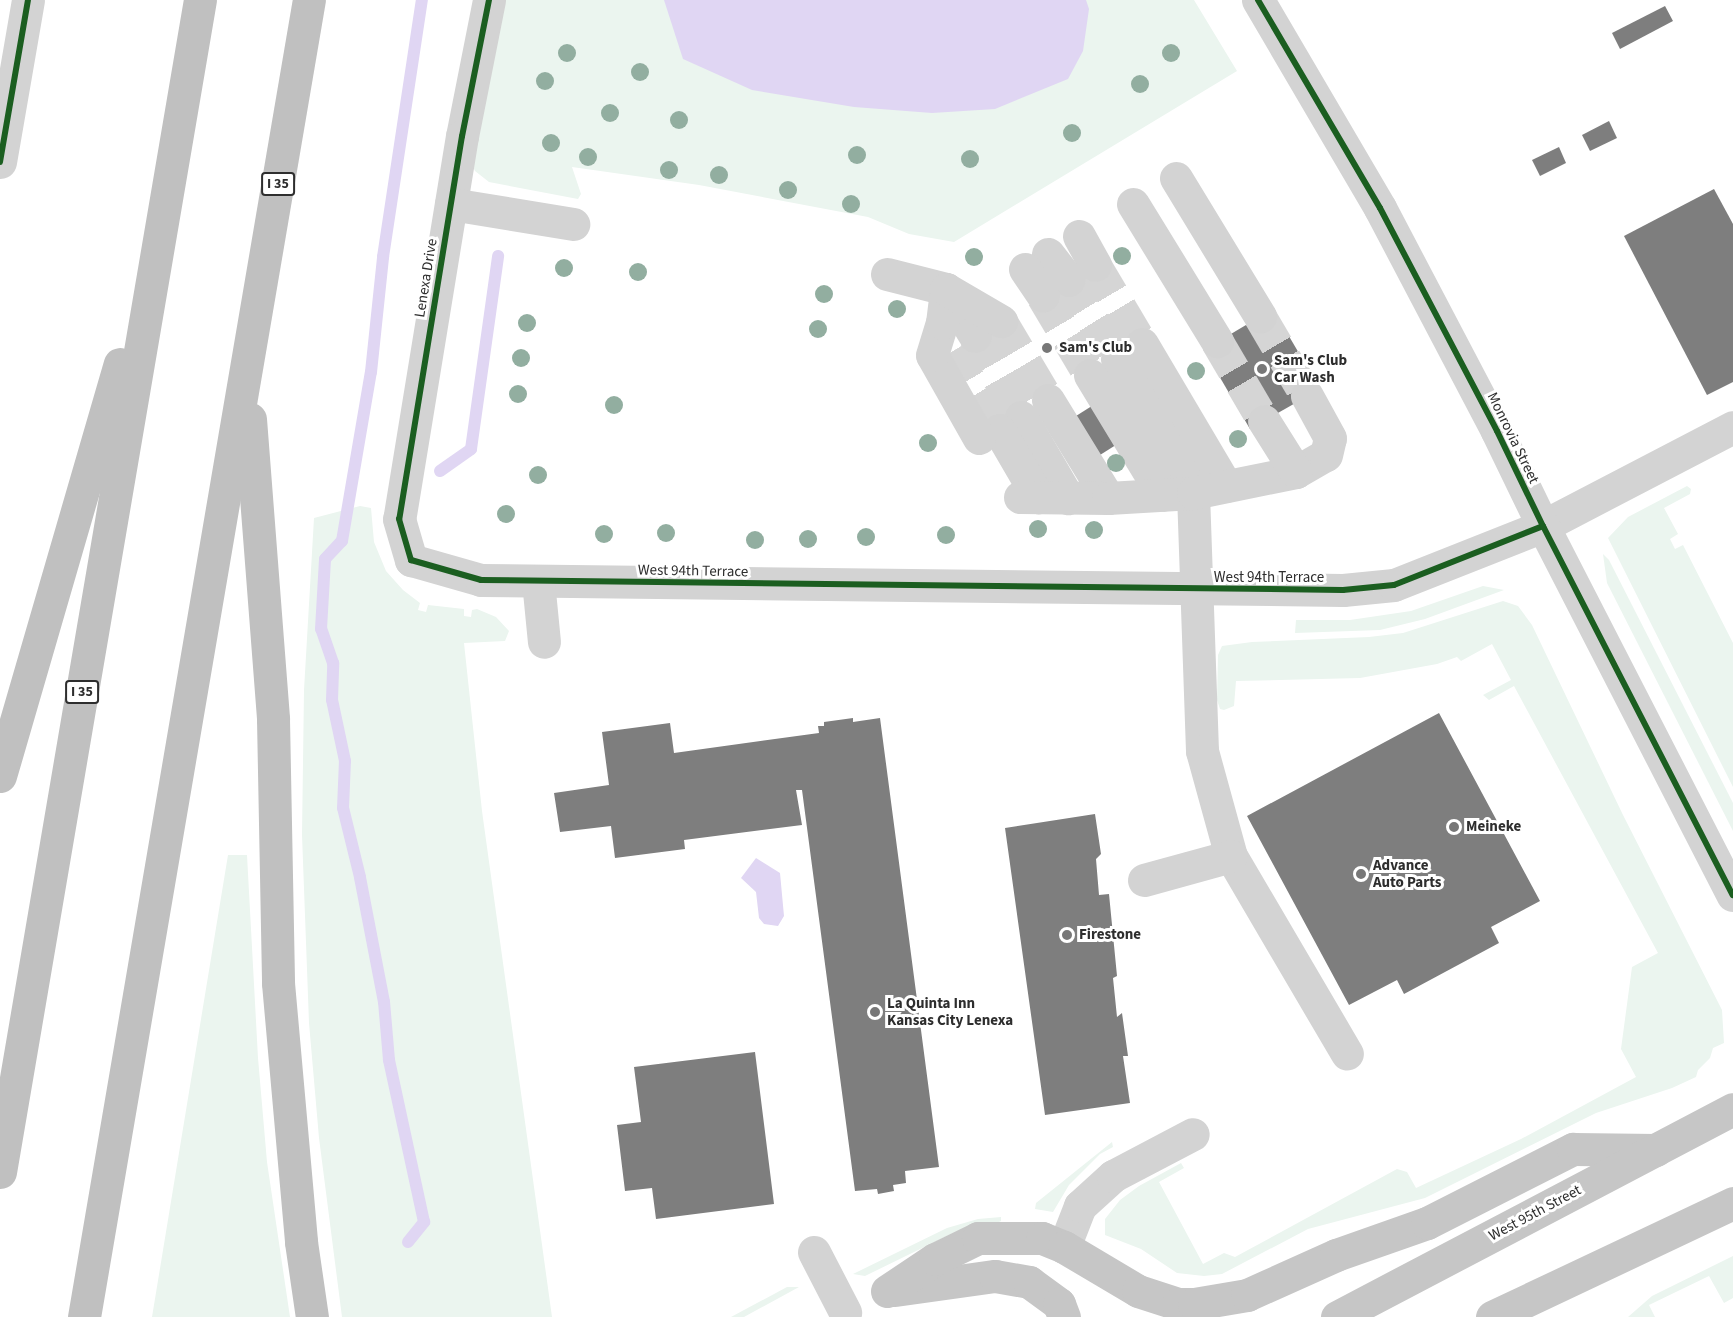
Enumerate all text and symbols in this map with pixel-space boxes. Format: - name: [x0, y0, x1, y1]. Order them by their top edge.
- road number: I 35: [260, 173, 296, 195]
- street label: Lenexa Drive: [411, 237, 441, 319]
- place label: Sam's Club: [1059, 339, 1132, 357]
- marker: Sam's Club: [1040, 341, 1054, 355]
- place label: Sam's Club Car Wash: [1274, 351, 1347, 386]
- marker: Sam's Club Car Wash: [1255, 362, 1269, 376]
- street label: Monrovia Street: [1483, 389, 1543, 487]
- street label: West 94th Terrace: [638, 561, 748, 581]
- street label: West 94th Terrace: [1214, 569, 1324, 587]
- road number: I 35: [64, 681, 100, 703]
- place label: Meineke: [1466, 818, 1521, 836]
- marker: Meineke: [1447, 820, 1461, 834]
- place label: Advance Auto Parts: [1373, 856, 1441, 891]
- marker: Advance Auto Parts: [1354, 867, 1368, 881]
- place label: Firestone: [1079, 926, 1141, 944]
- marker: Firestone: [1060, 928, 1074, 942]
- place label: La Quinta Inn Kansas City Lenexa: [887, 994, 1013, 1029]
- marker: La Quinta Inn Kansas City Lenexa: [868, 1005, 882, 1019]
- street label: West 95th Street: [1486, 1181, 1584, 1245]

